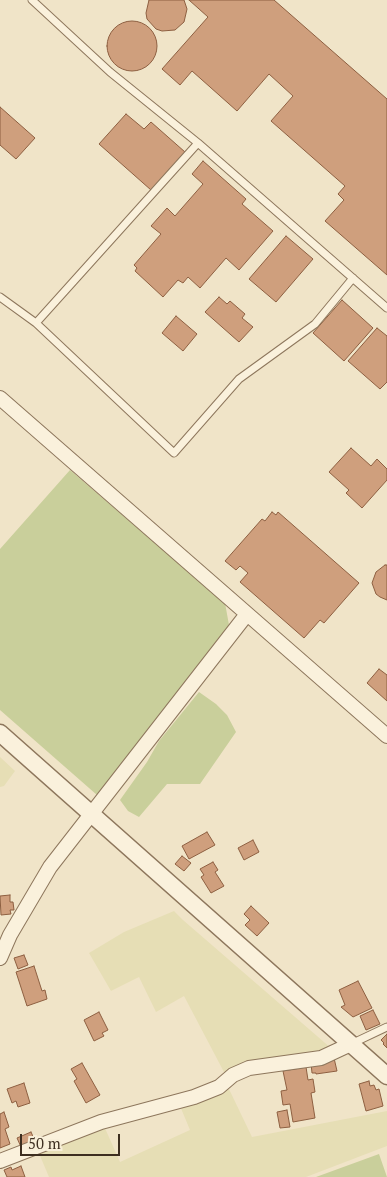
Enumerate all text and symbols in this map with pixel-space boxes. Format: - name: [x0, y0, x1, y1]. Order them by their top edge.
- scale bar: [22, 1124, 122, 1156]
- text: 50 m: [28, 1133, 61, 1153]

